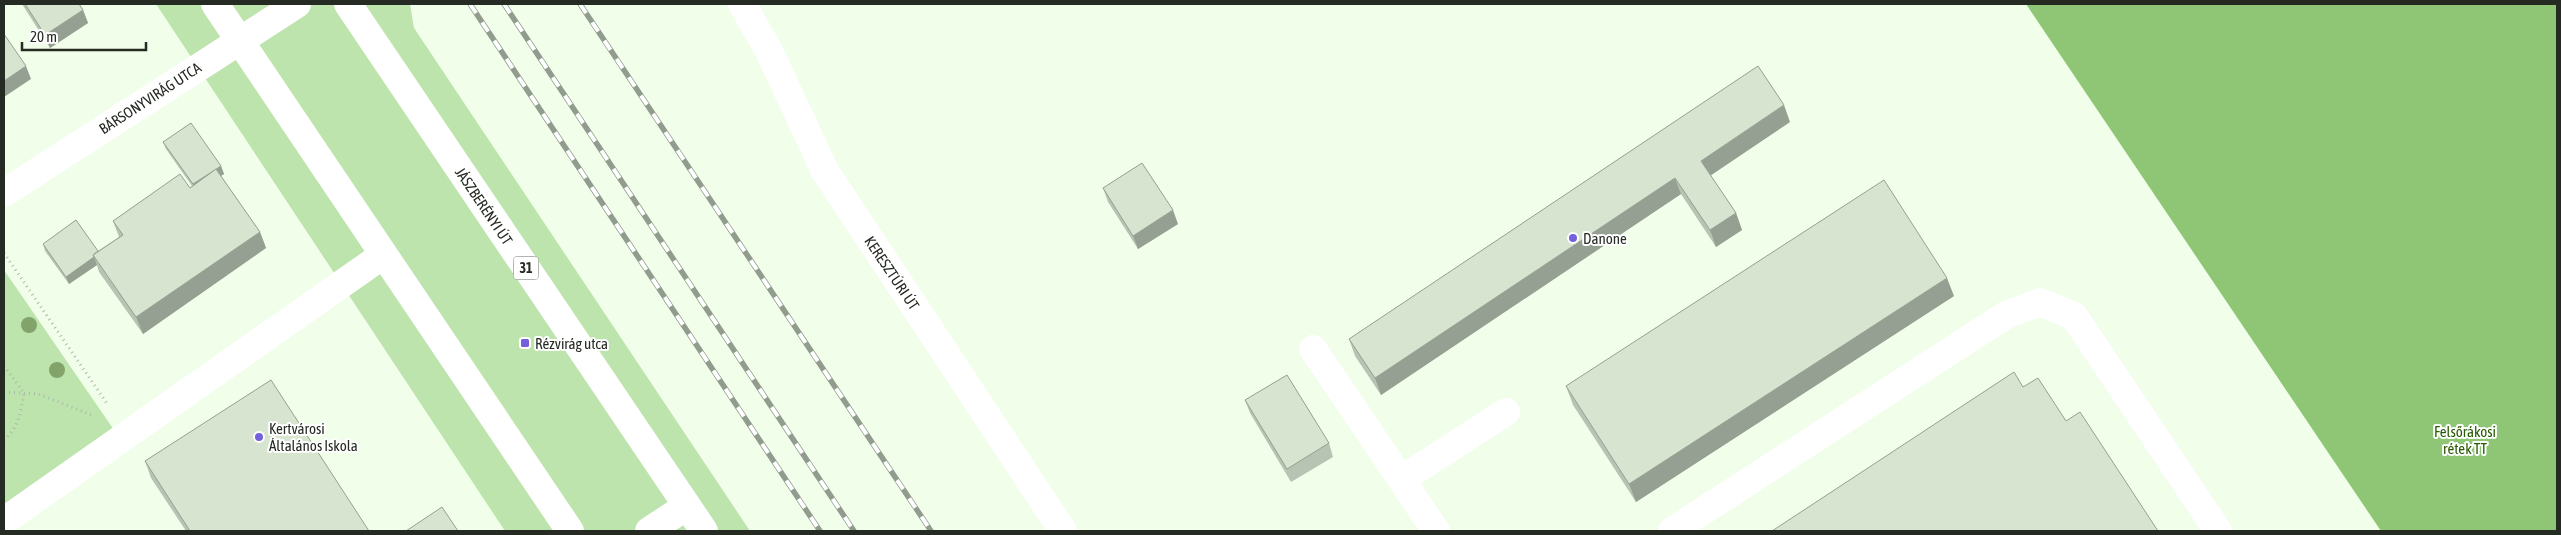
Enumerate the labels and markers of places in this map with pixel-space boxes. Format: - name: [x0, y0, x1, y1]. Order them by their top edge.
- place label: Danone: [1583, 230, 1627, 247]
- marker: Danone: [1567, 232, 1579, 244]
- place label: Rézvirág utca: [535, 335, 608, 352]
- marker: Rézvirág utca: [519, 337, 531, 349]
- place label: Kertvárosi Általános Iskola: [269, 420, 358, 454]
- marker: Kertvárosi Általános Iskola: [253, 431, 265, 443]

